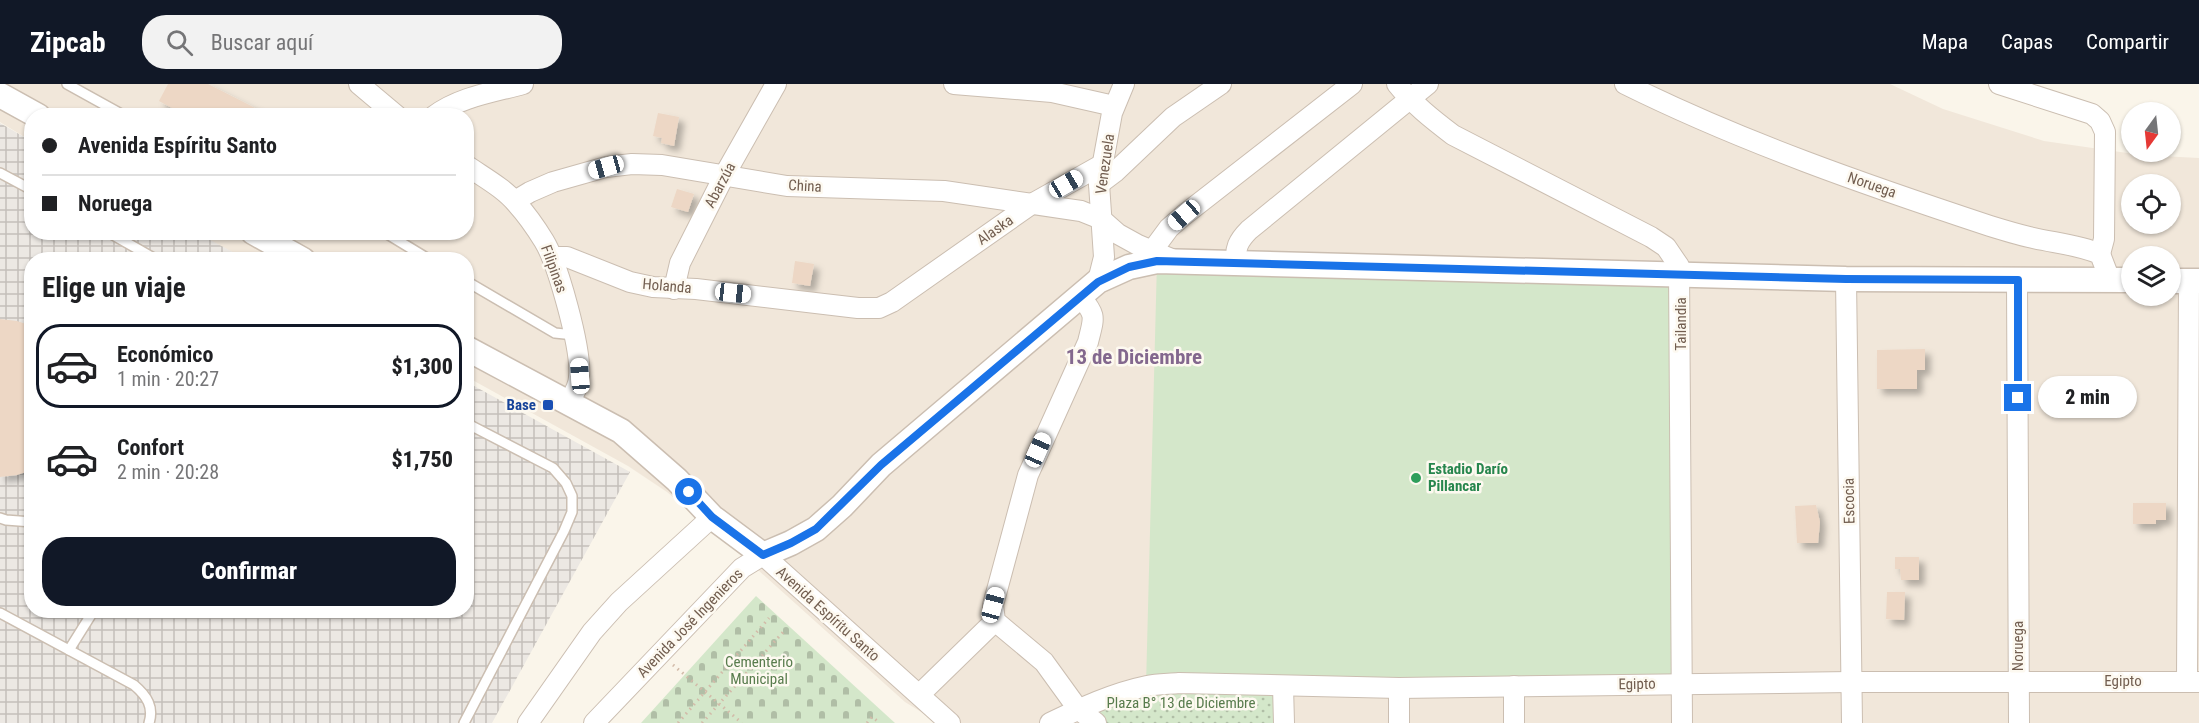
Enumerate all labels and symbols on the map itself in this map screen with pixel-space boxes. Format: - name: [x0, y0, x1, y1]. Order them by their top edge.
- north arrow: [2121, 102, 2181, 162]
- street label: Venezuela: [1092, 133, 1118, 195]
- car: [586, 153, 626, 181]
- street label: Abarzúa: [701, 159, 739, 211]
- car: [1046, 167, 1086, 201]
- street label: Noruega: [1845, 168, 1899, 202]
- street label: China: [788, 176, 822, 196]
- car: [1165, 196, 1203, 234]
- street label: Alaska: [973, 211, 1017, 249]
- street label: Filipinas: [537, 243, 571, 296]
- street label: Holanda: [642, 275, 692, 297]
- car: [714, 282, 752, 304]
- street label: Tailandia: [1672, 297, 1690, 351]
- district label: 13 de Diciembre: [1066, 345, 1202, 369]
- car: [569, 357, 591, 395]
- callout: 2 min: [2039, 377, 2138, 419]
- route end: [2004, 384, 2031, 411]
- place label: Base: [507, 396, 536, 414]
- marker: Base: [541, 398, 555, 412]
- car: [1022, 430, 1054, 470]
- place label: Estadio Darío Pillancar: [1428, 460, 1508, 495]
- marker: Estadio Darío Pillancar: [1409, 471, 1423, 485]
- route start: [675, 478, 702, 505]
- street label: Escocia: [1840, 478, 1858, 524]
- street label: Avenida Espíritu Santo: [773, 563, 883, 665]
- street label: Avenida José Ingenieros: [633, 565, 747, 681]
- car: [980, 585, 1006, 625]
- street label: Noruega: [2009, 621, 2027, 671]
- park label: Cementerio Municipal: [725, 653, 793, 688]
- street label: Egipto: [2104, 672, 2142, 690]
- street label: Egipto: [1618, 675, 1656, 693]
- park label: Plaza B° 13 de Diciembre: [1106, 694, 1256, 712]

